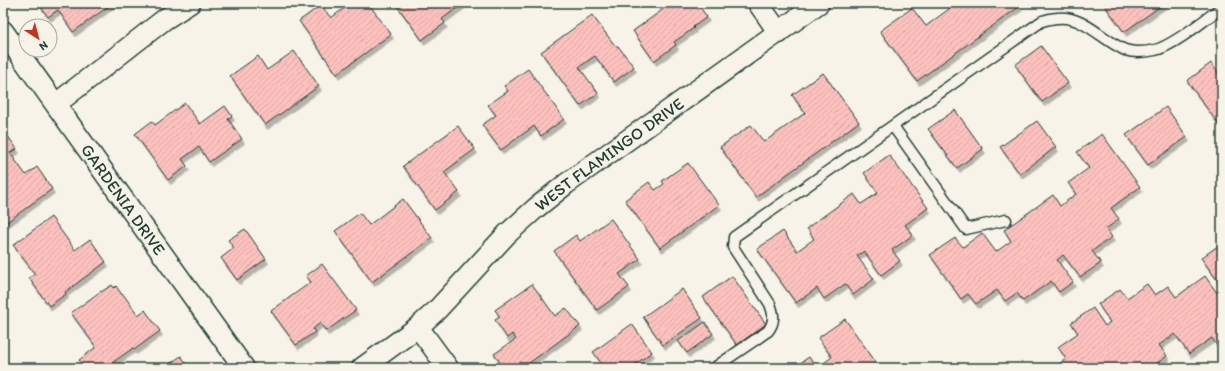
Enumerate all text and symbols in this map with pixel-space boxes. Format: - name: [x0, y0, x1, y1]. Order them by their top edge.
- north arrow: [18, 18, 58, 58]
- text: N: [37, 38, 50, 53]
- street label: WEST FLAMINGO DRIVE: [531, 93, 687, 215]
- street label: GARDENIA DRIVE: [77, 140, 170, 259]

